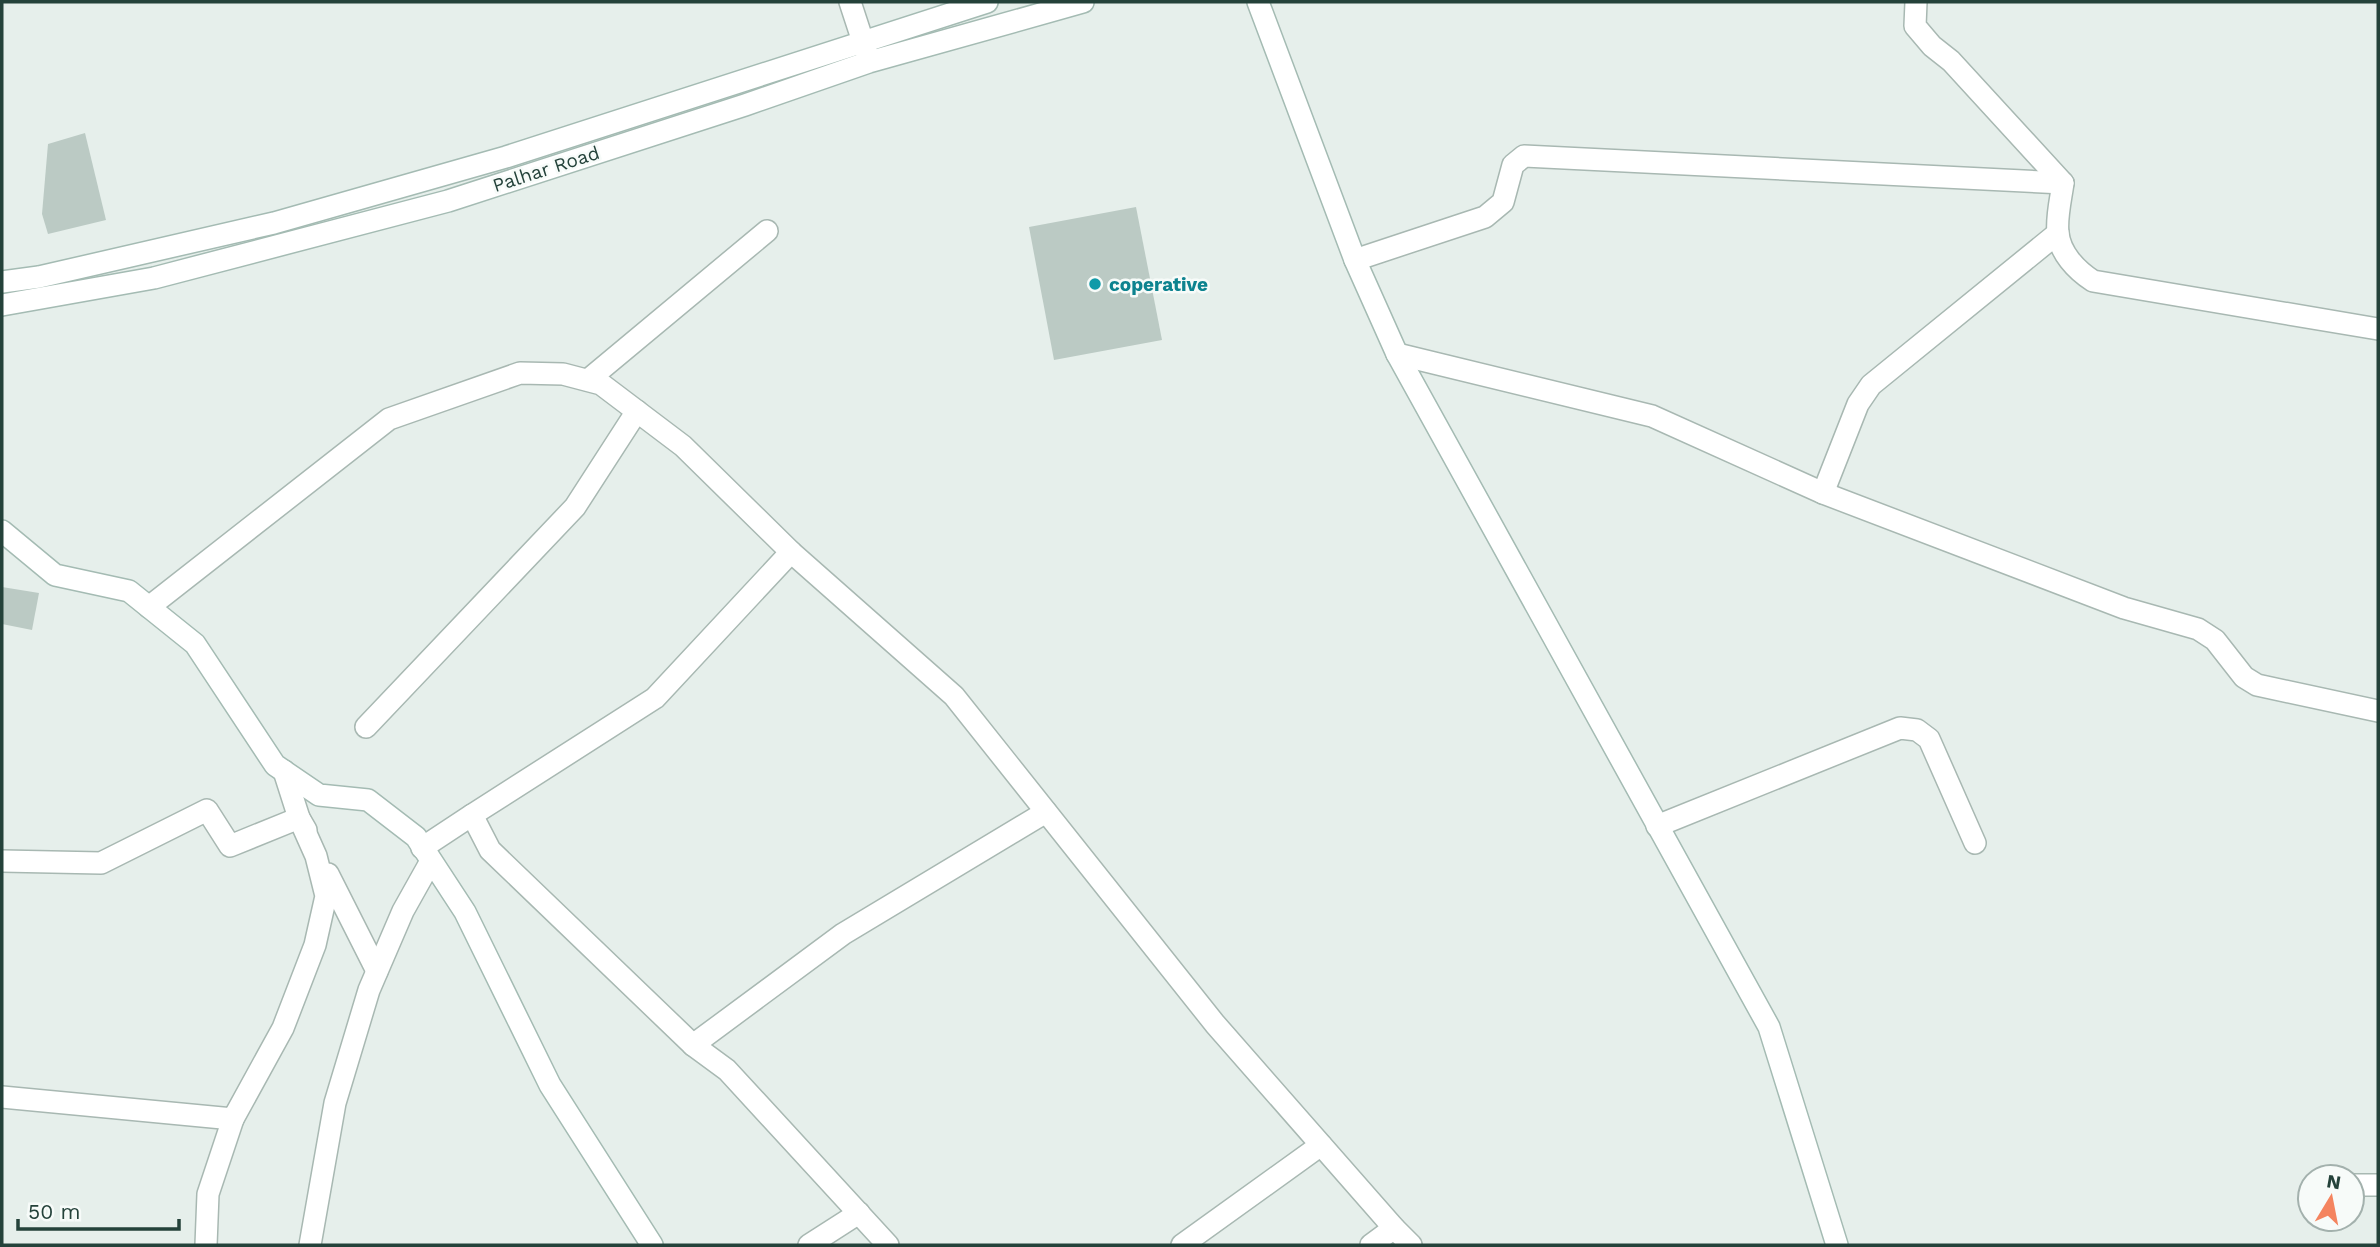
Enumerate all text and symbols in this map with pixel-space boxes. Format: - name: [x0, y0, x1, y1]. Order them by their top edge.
- street label: Palhar Road: [490, 141, 602, 197]
- place label: coperative: [1109, 273, 1208, 296]
- marker: coperative: [1087, 276, 1103, 292]
- north arrow: [2296, 1163, 2366, 1233]
- text: N: [2325, 1169, 2343, 1194]
- scale bar: [18, 1188, 178, 1232]
- text: 50 m: [28, 1199, 80, 1224]

